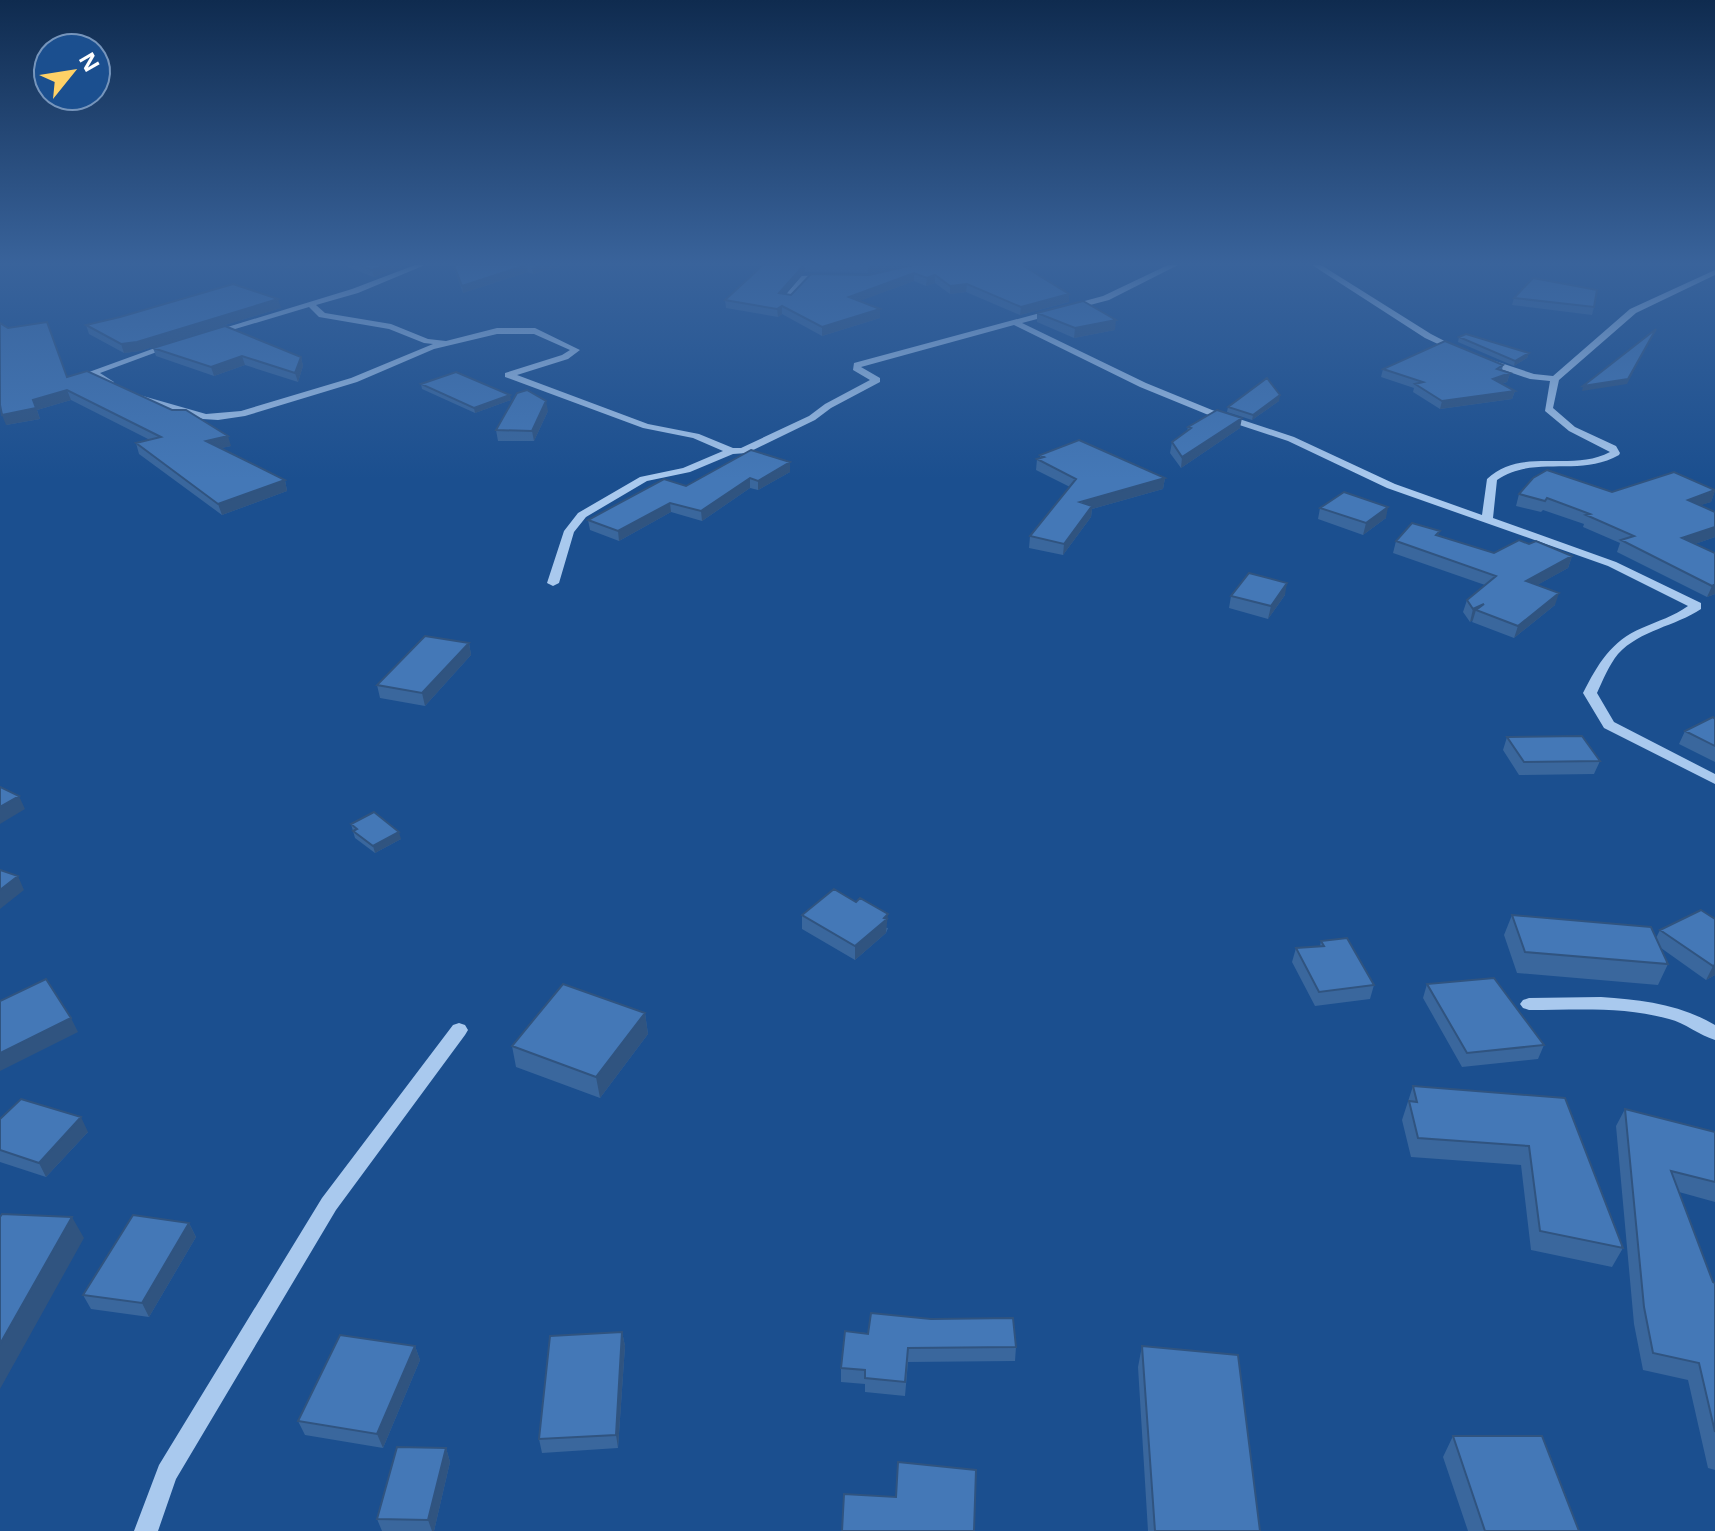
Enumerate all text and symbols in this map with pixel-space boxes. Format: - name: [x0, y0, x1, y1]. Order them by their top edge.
- north arrow: [32, 32, 112, 112]
- text: N: [73, 46, 108, 77]

